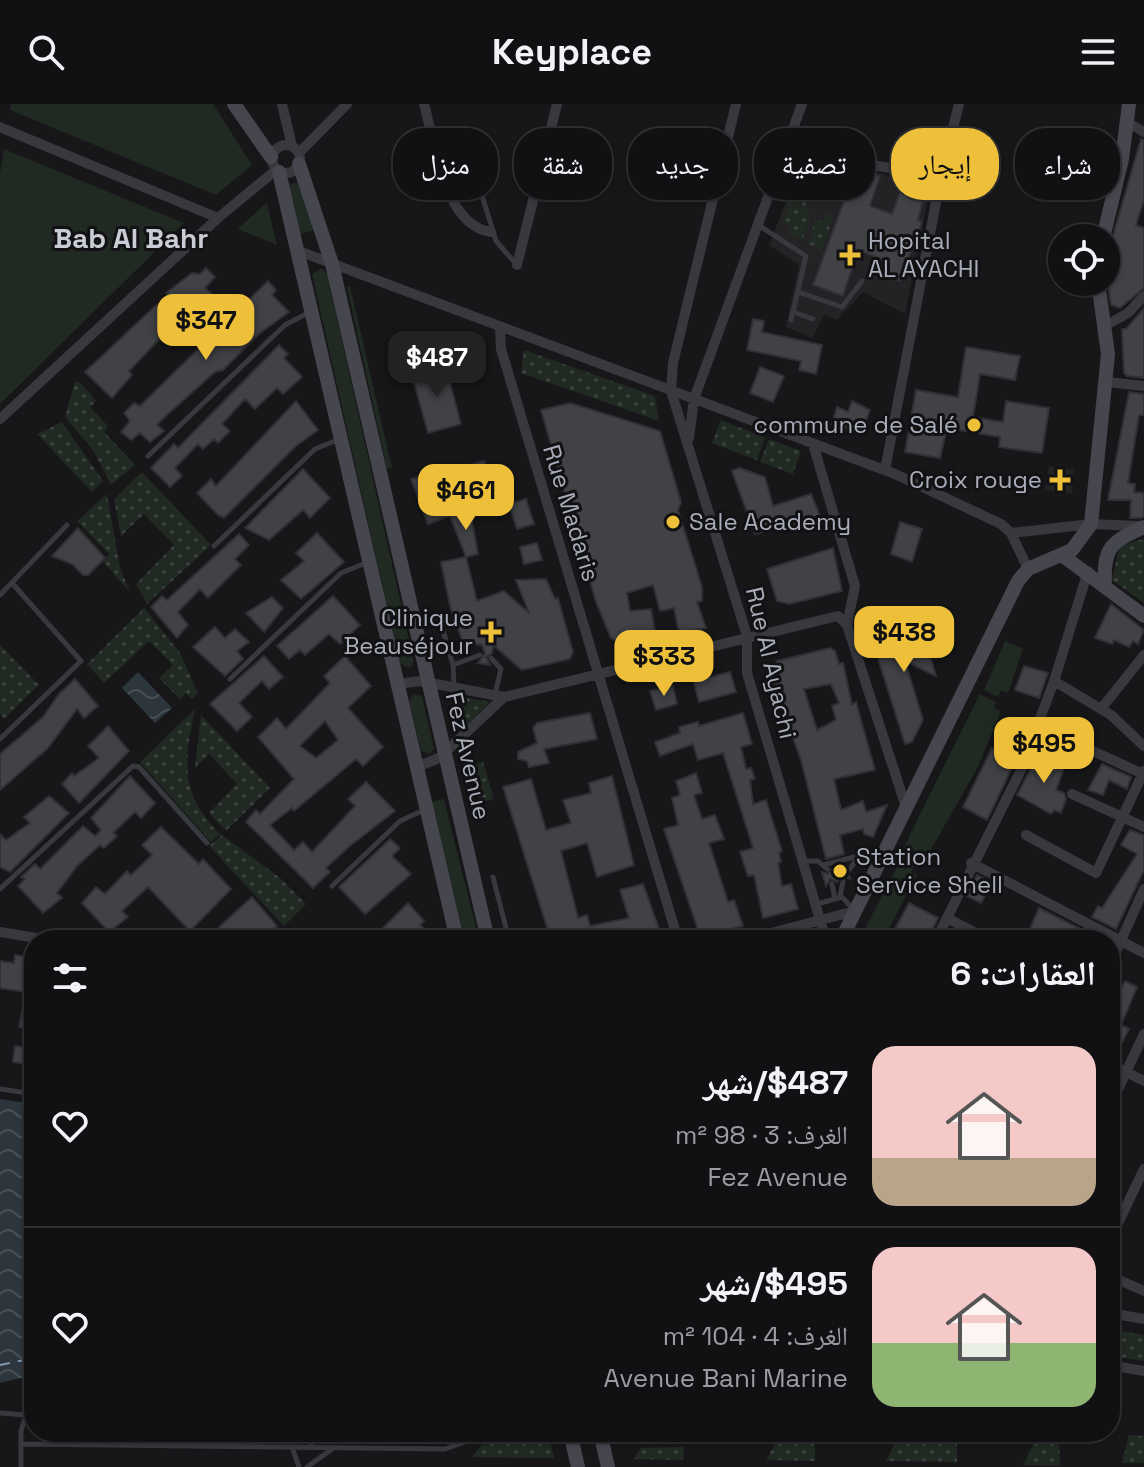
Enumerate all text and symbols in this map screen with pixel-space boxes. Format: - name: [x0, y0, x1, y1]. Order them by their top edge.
- text: Keyplace: [492, 29, 652, 75]
- icon: search: [24, 30, 68, 74]
- icon: menu: [1076, 30, 1120, 74]
- chip: منزل: [393, 128, 498, 200]
- chip: شقة: [514, 128, 612, 200]
- chip: جديد: [628, 128, 738, 200]
- chip: تصفية: [754, 128, 875, 200]
- chip: إيجار: [891, 128, 999, 200]
- chip: شراء: [1015, 128, 1120, 200]
- district label: Bab Al Bahr: [54, 220, 208, 256]
- map controls: [1048, 224, 1120, 296]
- button: locate: [1048, 224, 1120, 296]
- place label: Hopital AL AYACHI: [868, 225, 979, 284]
- marker: Hopital AL AYACHI: [839, 244, 861, 266]
- pin: $347: [159, 294, 253, 362]
- text: $347: [175, 303, 237, 337]
- pin: $487: [390, 331, 484, 399]
- text: $487: [406, 340, 468, 374]
- place label: commune de Salé: [754, 409, 958, 440]
- marker: commune de Salé: [965, 416, 983, 434]
- street label: Rue Madaris: [536, 441, 607, 585]
- pin: $461: [419, 464, 513, 532]
- place label: Croix rouge: [909, 464, 1042, 495]
- marker: Croix rouge: [1049, 469, 1071, 491]
- text: $461: [436, 473, 496, 507]
- place label: Sale Academy: [689, 506, 851, 537]
- marker: Sale Academy: [664, 513, 682, 531]
- street label: Rue Al Ayachi: [739, 584, 804, 742]
- place label: Clinique Beauséjour: [343, 602, 473, 661]
- pin: $438: [857, 606, 951, 674]
- text: $438: [872, 615, 936, 649]
- marker: Clinique Beauséjour: [480, 621, 502, 643]
- pin: $333: [617, 630, 711, 698]
- text: $333: [632, 639, 696, 673]
- street label: Fez Avenue: [439, 689, 498, 823]
- pin: $495: [997, 717, 1091, 785]
- text: $495: [1012, 726, 1076, 760]
- place label: Station Service Shell: [856, 841, 1003, 900]
- marker: Station Service Shell: [831, 862, 849, 880]
- text: العقارات: 6: [950, 952, 1096, 995]
- icon: filters: [48, 956, 92, 1000]
- text: $487/شهر: [703, 1061, 848, 1104]
- icon: home: [936, 1078, 1032, 1174]
- icon: heart: [48, 1104, 92, 1148]
- text: الغرف: 3 · 98 m²: [675, 1118, 848, 1152]
- text: Fez Avenue: [707, 1160, 848, 1194]
- text: $495/شهر: [700, 1262, 848, 1305]
- icon: home: [936, 1279, 1032, 1375]
- icon: heart: [48, 1305, 92, 1349]
- text: الغرف: 4 · 104 m²: [663, 1319, 848, 1353]
- text: Avenue Bani Marine: [603, 1361, 848, 1395]

